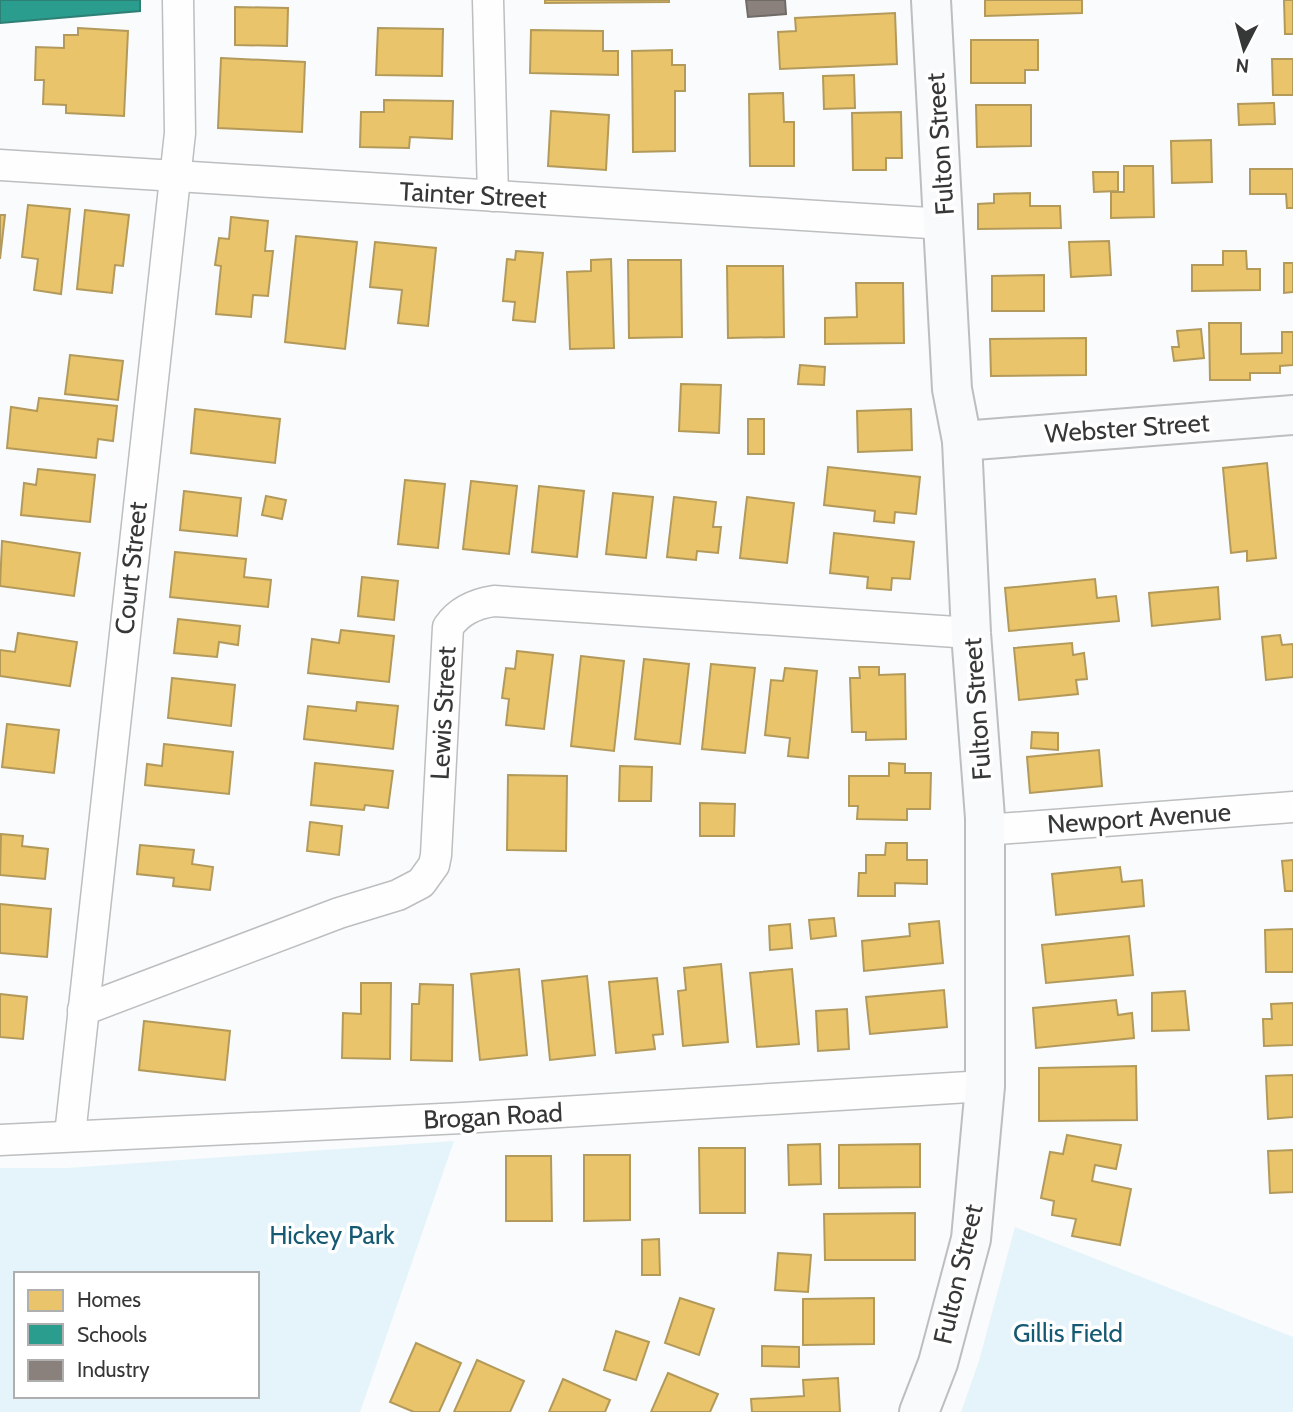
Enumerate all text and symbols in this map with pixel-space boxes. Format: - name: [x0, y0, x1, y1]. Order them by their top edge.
- north arrow: [1209, 14, 1279, 84]
- text: N: [1234, 53, 1250, 78]
- street label: Fulton Street: [919, 72, 961, 216]
- street label: Tainter Street: [399, 175, 548, 215]
- street label: Webster Street: [1044, 406, 1211, 450]
- street label: Court Street: [108, 500, 154, 636]
- street label: Fulton Street: [956, 637, 998, 781]
- street label: Lewis Street: [424, 645, 462, 781]
- street label: Newport Avenue: [1046, 796, 1232, 840]
- street label: Brogan Road: [422, 1096, 564, 1136]
- street label: Fulton Street: [926, 1201, 990, 1347]
- park label: Hickey Park: [269, 1219, 395, 1251]
- legend: [14, 1272, 259, 1398]
- text: Homes: [77, 1287, 141, 1312]
- park label: Gillis Field: [1013, 1317, 1123, 1349]
- text: Schools: [77, 1322, 147, 1347]
- text: Industry: [77, 1357, 150, 1382]

